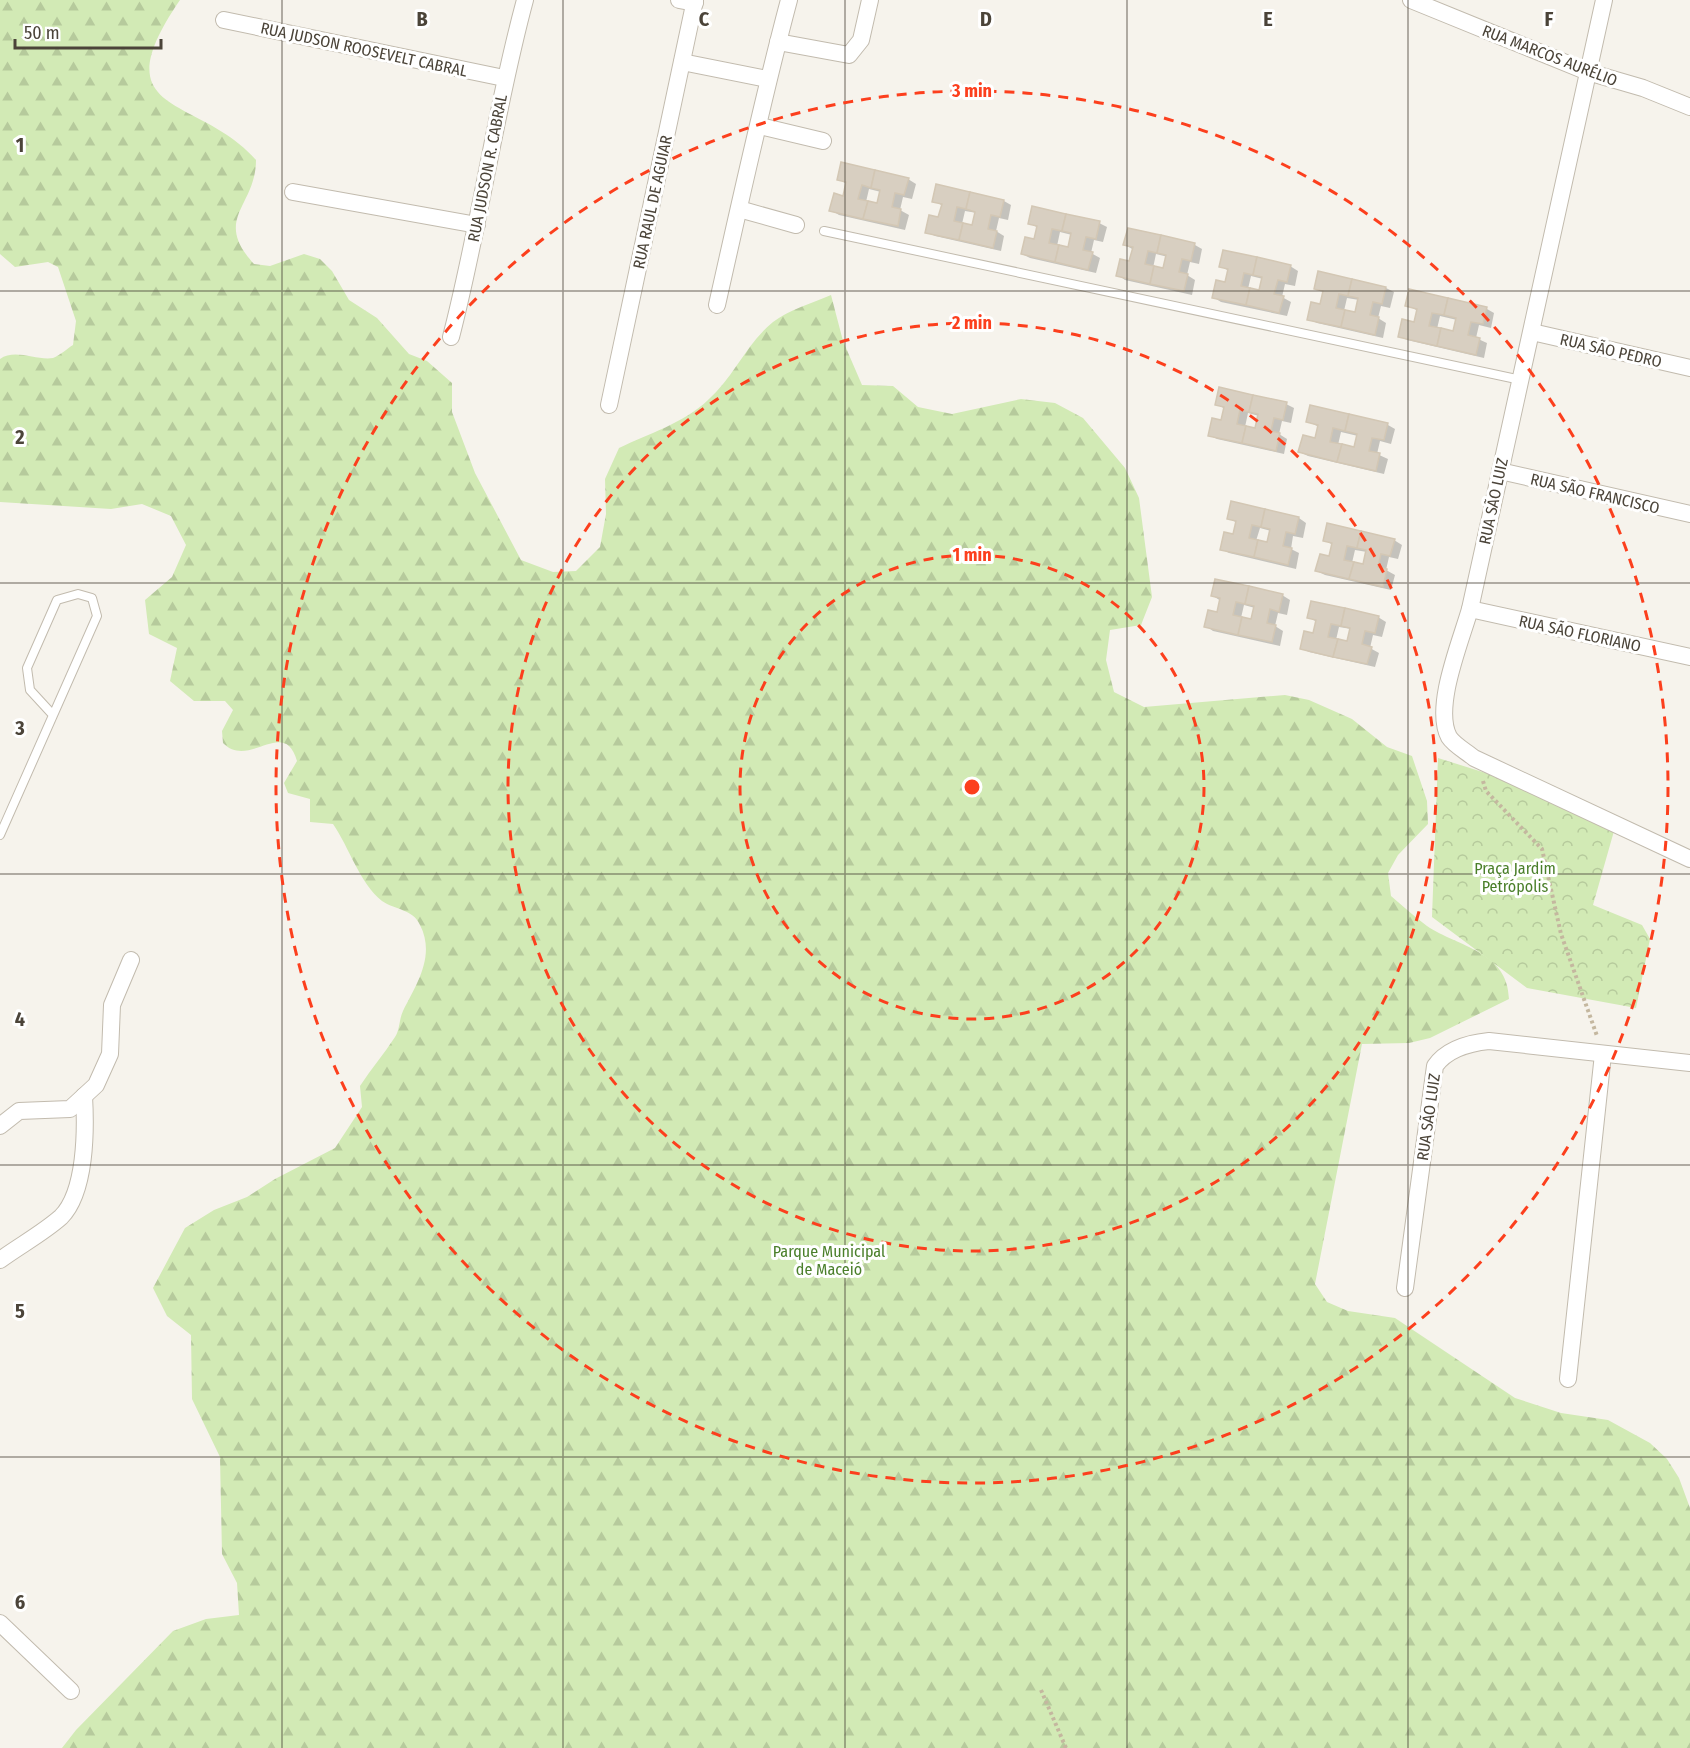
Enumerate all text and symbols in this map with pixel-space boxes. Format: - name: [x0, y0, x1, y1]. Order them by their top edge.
- text: C: [699, 7, 710, 31]
- text: D: [980, 7, 992, 31]
- text: E: [1263, 7, 1273, 31]
- text: F: [1545, 7, 1554, 31]
- scale bar: [15, 12, 160, 50]
- street label: RUA JUDSON ROOSEVELT CABRAL: [259, 18, 469, 80]
- street label: RUA MARCOS AURÉLIO: [1480, 21, 1620, 90]
- text: 50 m: [24, 22, 60, 44]
- text: 3 min: [951, 80, 992, 102]
- street label: RUA JUDSON R. CABRAL: [464, 93, 511, 244]
- text: 1: [16, 133, 24, 157]
- street label: RUA RAUL DE AGUIAR: [629, 133, 676, 271]
- text: 2 min: [951, 312, 992, 334]
- street label: RUA SÃO PEDRO: [1558, 330, 1664, 371]
- text: 2: [14, 425, 25, 449]
- street label: RUA SÃO LUIZ: [1475, 456, 1512, 546]
- street label: RUA SÃO FRANCISCO: [1528, 469, 1661, 518]
- text: 1 min: [952, 544, 992, 566]
- street label: RUA SÃO FLORIANO: [1517, 611, 1643, 656]
- text: 3: [14, 716, 25, 740]
- centre of rings: [962, 777, 982, 797]
- park label: Praça Jardim Petrópolis: [1474, 859, 1556, 896]
- text: 4: [15, 1007, 25, 1031]
- street label: RUA SÃO LUIZ: [1413, 1072, 1444, 1162]
- park label: Parque Municipal de Maceió: [773, 1242, 885, 1279]
- text: 5: [15, 1299, 25, 1323]
- text: 6: [15, 1590, 25, 1614]

